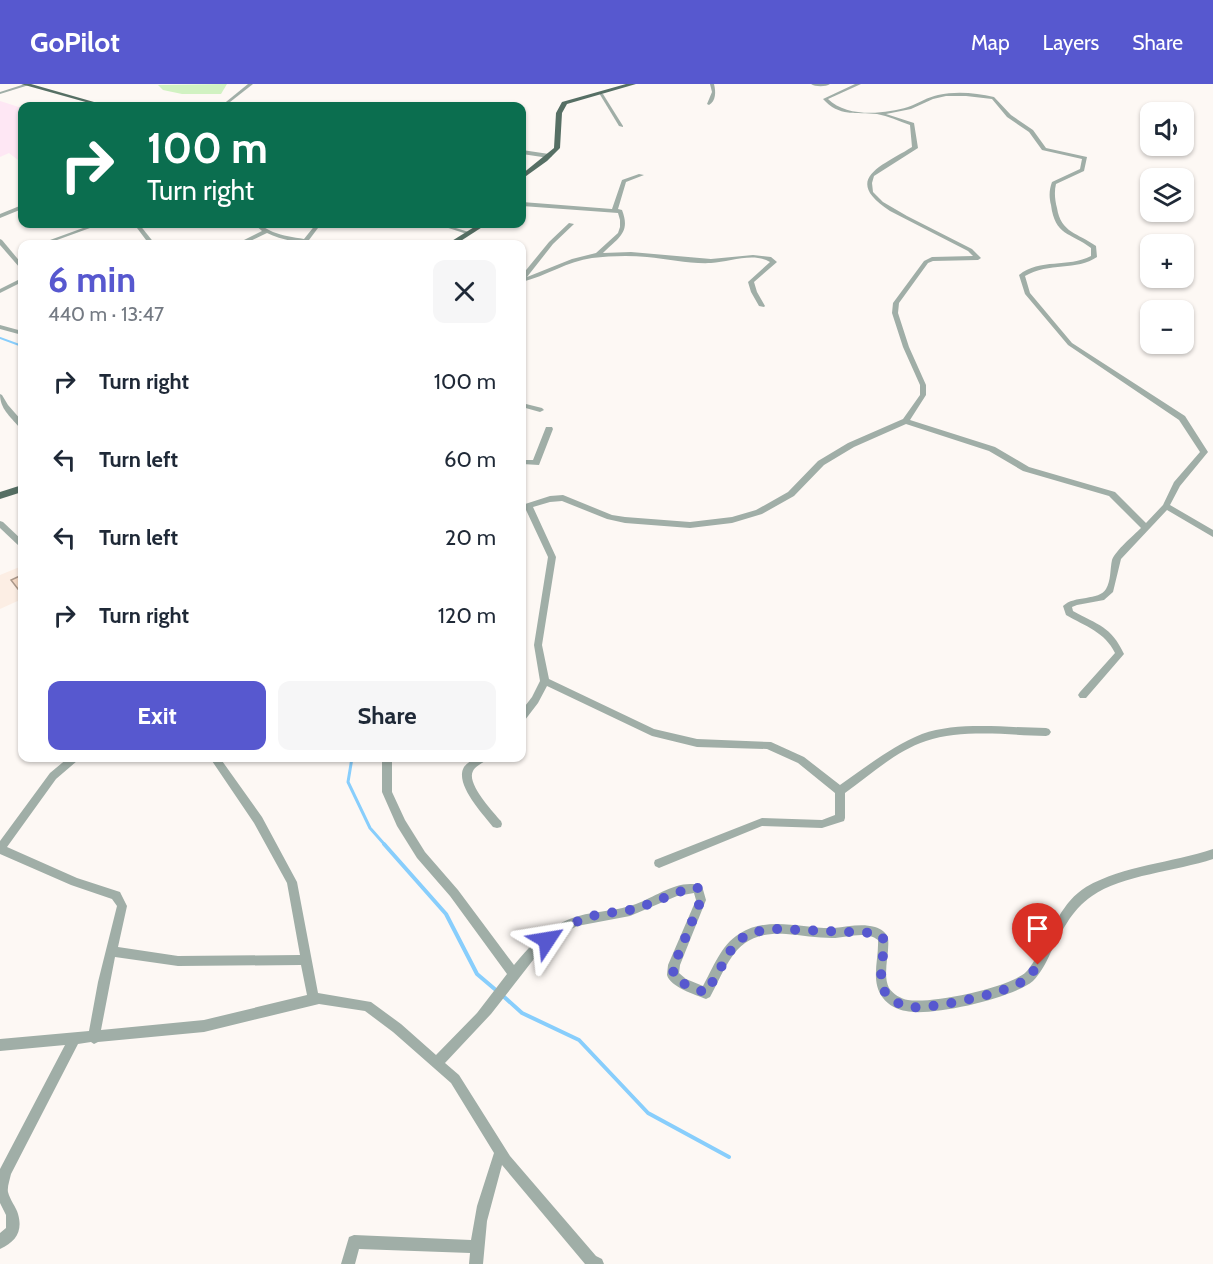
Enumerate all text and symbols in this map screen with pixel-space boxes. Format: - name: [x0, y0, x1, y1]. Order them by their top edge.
- text: GoPilot: [30, 25, 120, 59]
- text: Map: [971, 30, 1010, 55]
- text: Layers: [1043, 30, 1099, 55]
- text: Share: [1132, 30, 1183, 55]
- map controls: [1140, 102, 1194, 354]
- button: sound: [1140, 102, 1194, 156]
- text: 100 m: [147, 122, 268, 174]
- icon: right: [48, 126, 126, 204]
- button: layers: [1140, 168, 1194, 222]
- text: Turn right: [147, 174, 254, 207]
- button: +: [1140, 234, 1194, 288]
- text: 6 min: [48, 257, 136, 301]
- button: close: [433, 260, 496, 323]
- button: −: [1140, 300, 1194, 354]
- text: 440 m · 13:47: [48, 302, 164, 326]
- icon: right: [48, 365, 81, 398]
- text: Turn right: [99, 368, 189, 395]
- text: 100 m: [434, 368, 496, 395]
- icon: left: [48, 443, 81, 476]
- text: Turn left: [99, 446, 178, 473]
- text: 60 m: [444, 446, 496, 473]
- icon: left: [48, 521, 81, 554]
- text: Turn left: [99, 524, 178, 551]
- text: 20 m: [445, 524, 496, 551]
- icon: right: [48, 599, 81, 632]
- text: Turn right: [99, 602, 189, 629]
- text: 120 m: [438, 602, 496, 629]
- button: Exit: [48, 681, 266, 750]
- button: Share: [278, 681, 496, 750]
- pin: [1012, 903, 1063, 965]
- position arrow: [515, 908, 579, 972]
- icon: arrive: [1021, 912, 1054, 945]

